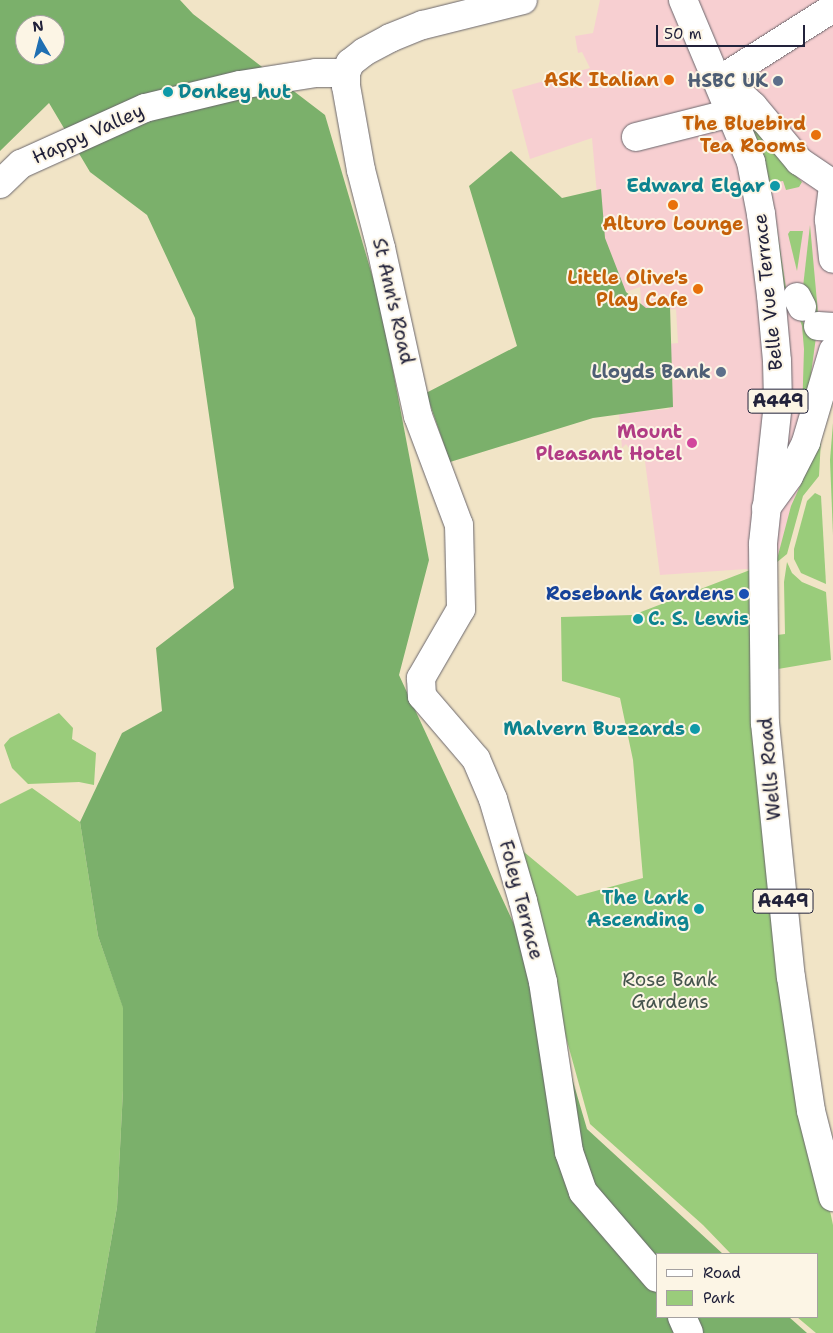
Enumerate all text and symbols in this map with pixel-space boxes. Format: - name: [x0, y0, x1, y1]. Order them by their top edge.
- north arrow: [15, 15, 65, 65]
- scale bar: [658, 15, 807, 47]
- text: N: [31, 16, 45, 36]
- text: 50 m: [664, 24, 702, 44]
- place label: ASK Italian: [544, 69, 659, 91]
- place label: HSBC UK: [688, 70, 768, 92]
- marker: ASK Italian: [663, 74, 675, 86]
- marker: HSBC UK: [772, 75, 784, 87]
- place label: Donkey hut: [178, 81, 291, 103]
- marker: Donkey hut: [162, 86, 174, 98]
- street label: Happy Valley: [29, 99, 147, 169]
- place label: The Bluebird Tea Rooms: [682, 113, 806, 157]
- marker: The Bluebird Tea Rooms: [810, 129, 822, 141]
- place label: Edward Elgar: [626, 175, 765, 197]
- marker: Edward Elgar: [769, 180, 781, 192]
- marker: Alturo Lounge: [667, 199, 679, 211]
- street label: Belle Vue Terrace: [748, 212, 788, 372]
- place label: Alturo Lounge: [602, 213, 744, 235]
- street label: St Ann's Road: [367, 236, 419, 366]
- place label: Little Olive's Play Cafe: [567, 267, 688, 311]
- marker: Little Olive's Play Cafe: [692, 283, 704, 295]
- place label: Lloyds Bank: [592, 361, 711, 383]
- marker: Lloyds Bank: [715, 366, 727, 378]
- road number: A449: [747, 386, 809, 416]
- place label: Mount Pleasant Hotel: [535, 421, 682, 465]
- marker: Mount Pleasant Hotel: [686, 437, 698, 449]
- place label: Rosebank Gardens: [546, 583, 734, 605]
- marker: Rosebank Gardens: [738, 588, 750, 600]
- place label: C. S. Lewis: [648, 608, 749, 630]
- marker: C. S. Lewis: [632, 613, 644, 625]
- street label: Wells Road: [754, 717, 786, 821]
- place label: Malvern Buzzards: [503, 718, 685, 740]
- marker: Malvern Buzzards: [689, 723, 701, 735]
- street label: Foley Terrace: [494, 838, 548, 962]
- road number: A449: [752, 886, 814, 916]
- place label: The Lark Ascending: [587, 887, 689, 931]
- marker: The Lark Ascending: [693, 903, 705, 915]
- park label: Rose Bank Gardens: [622, 969, 718, 1013]
- legend: [656, 1253, 818, 1318]
- text: Road: [703, 1263, 741, 1283]
- text: Park: [703, 1288, 735, 1308]

